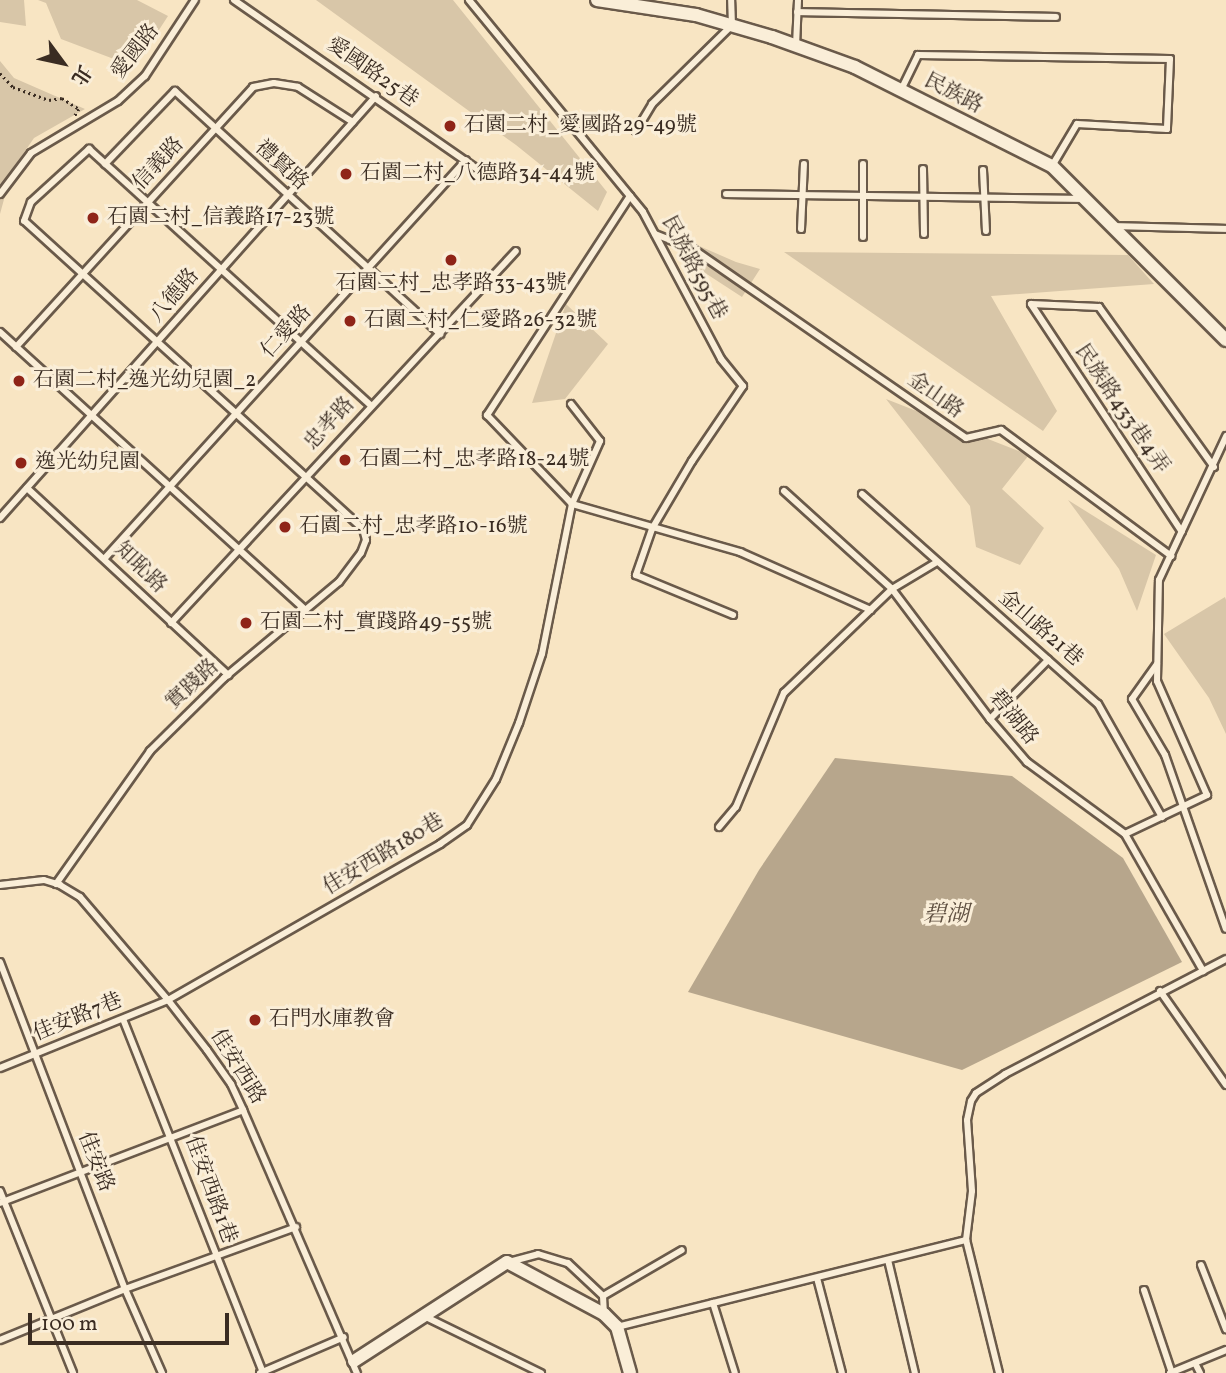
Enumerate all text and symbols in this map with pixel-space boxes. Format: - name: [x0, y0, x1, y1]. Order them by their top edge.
- street label: 愛國路: [107, 19, 165, 85]
- north arrow: [28, 28, 98, 98]
- street label: 愛國路25巷: [322, 32, 422, 114]
- text: 北: [65, 59, 97, 89]
- street label: 民族路: [919, 68, 987, 120]
- place label: 石園二村_愛國路29-49號: [464, 113, 696, 139]
- marker: 石園二村_愛國路29-49號: [442, 118, 458, 134]
- street label: 信義路: [128, 132, 190, 196]
- street label: 禮賢路: [249, 136, 313, 196]
- place label: 石園二村_八德路34-44號: [360, 161, 596, 187]
- marker: 石園二村_八德路34-44號: [338, 166, 354, 182]
- place label: 石園二村_信義路17-23號: [107, 205, 335, 231]
- marker: 石園二村_信義路17-23號: [85, 210, 101, 226]
- street label: 民族路595巷: [655, 212, 731, 324]
- marker: 石園二村_忠孝路33-43號: [443, 252, 459, 268]
- street label: 八德路: [145, 264, 205, 328]
- place label: 石園二村_忠孝路33-43號: [335, 271, 567, 297]
- street label: 仁愛路: [257, 300, 317, 364]
- place label: 石園二村_仁愛路26-32號: [364, 308, 596, 334]
- marker: 石園二村_仁愛路26-32號: [342, 313, 358, 329]
- street label: 民族路433巷4弄: [1068, 340, 1174, 478]
- place label: 石園二村_逸光幼兒園_2: [33, 368, 256, 394]
- street label: 金山路: [902, 368, 968, 424]
- marker: 石園二村_逸光幼兒園_2: [11, 373, 27, 389]
- street label: 忠孝路: [300, 392, 360, 456]
- place label: 石園二村_忠孝路18-24號: [359, 447, 589, 473]
- place label: 逸光幼兒園: [35, 450, 140, 476]
- marker: 石園二村_忠孝路18-24號: [337, 452, 353, 468]
- marker: 逸光幼兒園: [13, 455, 29, 471]
- place label: 石園二村_忠孝路10-16號: [299, 514, 527, 540]
- marker: 石園二村_忠孝路10-16號: [277, 519, 293, 535]
- street label: 知恥路: [109, 537, 171, 599]
- street label: 金山路21巷: [993, 586, 1087, 672]
- place label: 石園二村_實踐路49-55號: [260, 610, 491, 636]
- marker: 石園二村_實踐路49-55號: [238, 615, 254, 631]
- street label: 實踐路: [161, 654, 225, 716]
- street label: 碧湖路: [983, 686, 1043, 750]
- street label: 佳安西路180巷: [319, 809, 449, 901]
- water label: 碧湖: [923, 901, 969, 929]
- street label: 佳安路7巷: [30, 989, 126, 1047]
- place label: 石門水庫教會: [269, 1007, 395, 1033]
- marker: 石門水庫教會: [247, 1012, 263, 1028]
- street label: 佳安西路: [204, 1025, 270, 1109]
- street label: 佳安路: [72, 1128, 118, 1196]
- street label: 佳安西路1巷: [179, 1133, 241, 1247]
- scale bar: [32, 1300, 233, 1344]
- text: 100 m: [41, 1310, 98, 1339]

